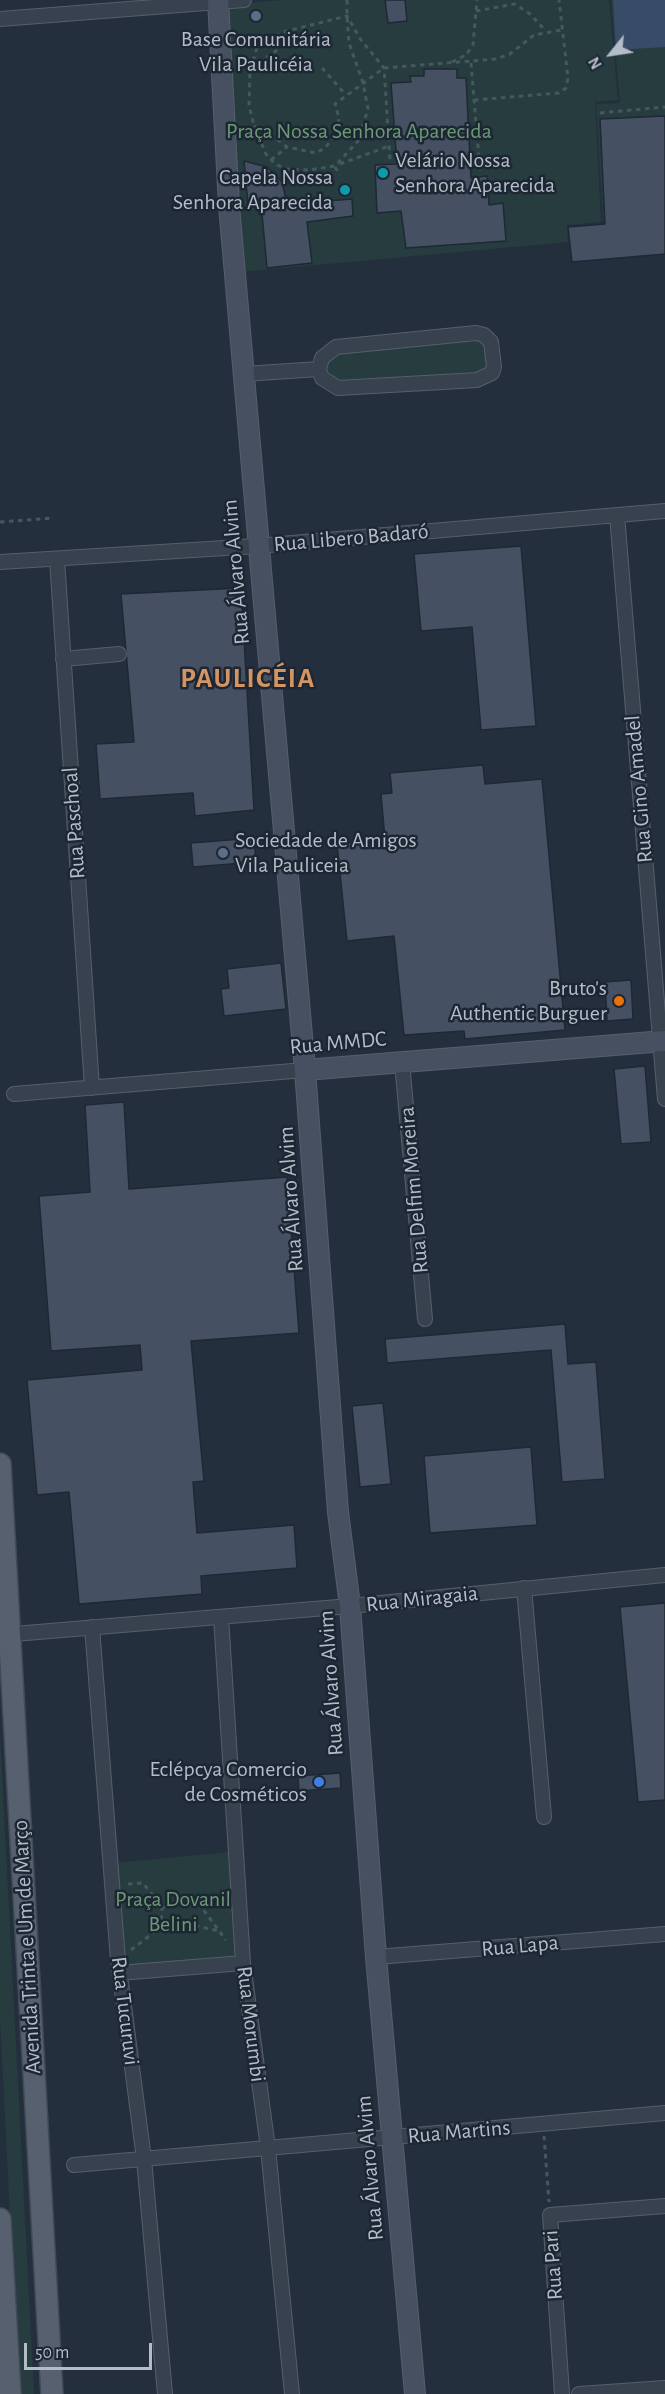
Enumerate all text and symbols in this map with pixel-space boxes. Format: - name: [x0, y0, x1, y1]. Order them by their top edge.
- marker: Base Comunitária Vila Paulicéia: [249, 9, 263, 23]
- north arrow: [581, 24, 641, 84]
- place label: Base Comunitária Vila Paulicéia: [181, 26, 331, 78]
- text: N: [586, 54, 605, 72]
- park label: Praça Nossa Senhora Aparecida: [226, 118, 492, 144]
- place label: Velário Nossa Senhora Aparecida: [395, 147, 555, 198]
- place label: Capela Nossa Senhora Aparecida: [173, 164, 333, 216]
- marker: Velário Nossa Senhora Aparecida: [376, 166, 390, 180]
- marker: Capela Nossa Senhora Aparecida: [338, 183, 352, 197]
- street label: Rua Álvaro Alvim: [217, 498, 255, 646]
- street label: Rua Libero Badaró: [272, 518, 430, 558]
- district label: PAULICÉIA: [180, 662, 316, 696]
- street label: Rua Gino Amadel: [619, 714, 659, 864]
- street label: Rua Paschoal: [57, 766, 91, 880]
- place label: Sociedade de Amigos Vila Pauliceia: [235, 827, 417, 878]
- marker: Sociedade de Amigos Vila Pauliceia: [216, 846, 230, 860]
- place label: Bruto's Authentic Burguer: [450, 975, 607, 1026]
- marker: Bruto's Authentic Burguer: [612, 994, 626, 1008]
- street label: Rua MMDC: [288, 1026, 388, 1060]
- street label: Rua Delfim Moreira: [394, 1106, 434, 1274]
- street label: Rua Álvaro Alvim: [273, 1125, 309, 1273]
- street label: Rua Miragaia: [365, 1580, 479, 1618]
- street label: Rua Álvaro Alvim: [313, 1609, 349, 1757]
- place label: Eclépcya Comercio de Cosméticos: [149, 1756, 307, 1808]
- marker: Eclépcya Comercio de Cosméticos: [312, 1775, 326, 1789]
- street label: Avenida Trinta e Um de Março: [7, 1819, 47, 2075]
- park label: Praça Dovanil Belini: [115, 1886, 231, 1938]
- street label: Rua Lapa: [480, 1929, 560, 1963]
- street label: Rua Tucuruvi: [105, 1955, 145, 2067]
- street label: Rua Morumbi: [231, 1965, 271, 2083]
- street label: Rua Álvaro Alvim: [351, 2094, 389, 2242]
- street label: Rua Martins: [407, 2114, 511, 2150]
- street label: Rua Pari: [537, 2229, 569, 2301]
- scale bar: [27, 2331, 154, 2369]
- text: 50 m: [35, 2344, 69, 2362]

